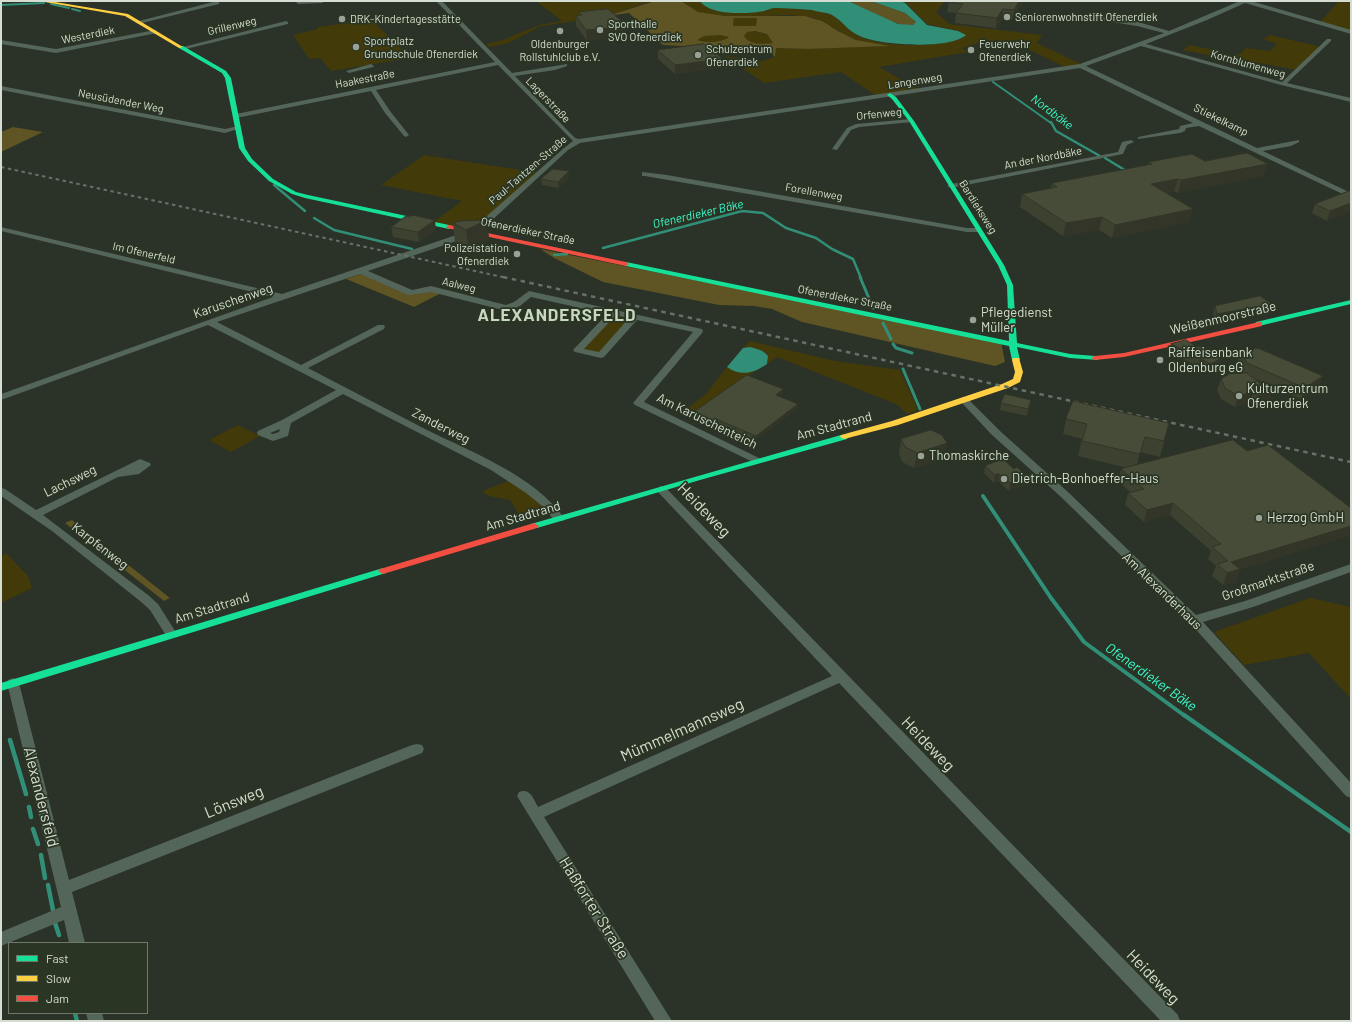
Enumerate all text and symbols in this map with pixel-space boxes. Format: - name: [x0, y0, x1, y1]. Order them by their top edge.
- place label: Seniorenwohnstift Ofenerdiek: [1015, 10, 1157, 24]
- place label: DRK-Kindertagesstätte: [350, 12, 461, 26]
- marker: Seniorenwohnstift Ofenerdiek: [1002, 12, 1012, 22]
- street label: Grillenweg: [206, 14, 258, 38]
- marker: DRK-Kindertagesstätte: [337, 14, 347, 24]
- place label: Sporthalle SVO Ofenerdiek: [608, 17, 682, 43]
- street label: Westerdiek: [60, 23, 116, 47]
- marker: Sporthalle SVO Ofenerdiek: [595, 25, 605, 35]
- marker: Oldenburger Rollstuhlclub e.V.: [555, 26, 565, 36]
- place label: Sportplatz Grundschule Ofenerdiek: [364, 34, 478, 60]
- place label: Oldenburger Rollstuhlclub e.V.: [519, 37, 601, 63]
- place label: Feuerwehr Ofenerdiek: [979, 37, 1031, 63]
- marker: Sportplatz Grundschule Ofenerdiek: [351, 42, 361, 52]
- place label: Schulzentrum Ofenerdiek: [706, 42, 772, 68]
- marker: Feuerwehr Ofenerdiek: [966, 45, 976, 55]
- street label: Kornblumenweg: [1209, 47, 1287, 81]
- marker: Schulzentrum Ofenerdiek: [693, 50, 703, 60]
- street label: Haakestraße: [334, 67, 396, 91]
- street label: Langenweg: [887, 70, 943, 92]
- street label: Lagerstraße: [523, 74, 573, 126]
- street label: Neusüdender Weg: [77, 86, 165, 116]
- water label: Nordbäke: [1028, 92, 1076, 132]
- street label: Stiekelkamp: [1192, 101, 1250, 139]
- street label: Orfenweg: [856, 105, 902, 123]
- street label: Paul-Tantzen-Straße: [486, 133, 570, 207]
- street label: An der Nordbäke: [1003, 144, 1083, 172]
- street label: Bardieksweg: [956, 178, 1000, 236]
- street label: Forellenweg: [784, 180, 844, 204]
- water label: Ofenerdieker Bäke: [651, 197, 745, 231]
- street label: Ofenerdieker Straße: [480, 215, 576, 247]
- street label: Im Ofenerfeld: [111, 239, 177, 267]
- place label: Polizeistation Ofenerdiek: [444, 241, 509, 267]
- marker: Polizeistation Ofenerdiek: [512, 249, 522, 259]
- street label: Aalweg: [441, 274, 477, 296]
- street label: Karuschenweg: [191, 280, 275, 322]
- street label: Ofenerdieker Straße: [797, 282, 893, 314]
- street label: Weißenmoorstraße: [1169, 298, 1277, 338]
- district label: ALEXANDERSFELD: [477, 305, 637, 325]
- place label: Pflegedienst Müller: [981, 305, 1052, 336]
- marker: Pflegedienst Müller: [968, 315, 978, 325]
- place label: Raiffeisenbank Oldenburg eG: [1168, 345, 1252, 376]
- marker: Raiffeisenbank Oldenburg eG: [1155, 355, 1165, 365]
- place label: Kulturzentrum Ofenerdiek: [1247, 381, 1328, 412]
- street label: Am Karuschenteich: [654, 390, 760, 452]
- marker: Kulturzentrum Ofenerdiek: [1234, 391, 1244, 401]
- street label: Zanderweg: [409, 405, 473, 447]
- street label: Am Stadtrand: [795, 408, 873, 444]
- place label: Thomaskirche: [929, 448, 1009, 464]
- marker: Thomaskirche: [916, 451, 926, 461]
- street label: Lachsweg: [41, 462, 99, 500]
- place label: Dietrich-Bonhoeffer-Haus: [1012, 471, 1159, 487]
- marker: Dietrich-Bonhoeffer-Haus: [999, 474, 1009, 484]
- street label: Heideweg: [673, 479, 735, 541]
- street label: Am Stadtrand: [484, 498, 562, 534]
- place label: Herzog GmbH: [1267, 510, 1344, 526]
- marker: Herzog GmbH: [1254, 513, 1264, 523]
- street label: Karpfenweg: [69, 519, 131, 573]
- street label: Am Alexanderhaus: [1119, 549, 1205, 633]
- street label: Großmarktstraße: [1220, 558, 1316, 604]
- street label: Am Stadtrand: [173, 589, 251, 627]
- water label: Ofenerdieker Bäke: [1102, 639, 1200, 715]
- street label: Mümmelmannsweg: [617, 694, 747, 766]
- street label: Heideweg: [897, 713, 959, 775]
- street label: Alexandersfeld: [19, 745, 63, 849]
- street label: Lönsweg: [202, 782, 266, 822]
- street label: Haßforter Straße: [555, 853, 633, 963]
- legend: [8, 942, 148, 1014]
- street label: Heideweg: [1122, 946, 1184, 1008]
- text: Fast: [46, 951, 69, 965]
- text: Slow: [46, 971, 71, 985]
- text: Jam: [46, 991, 69, 1005]

